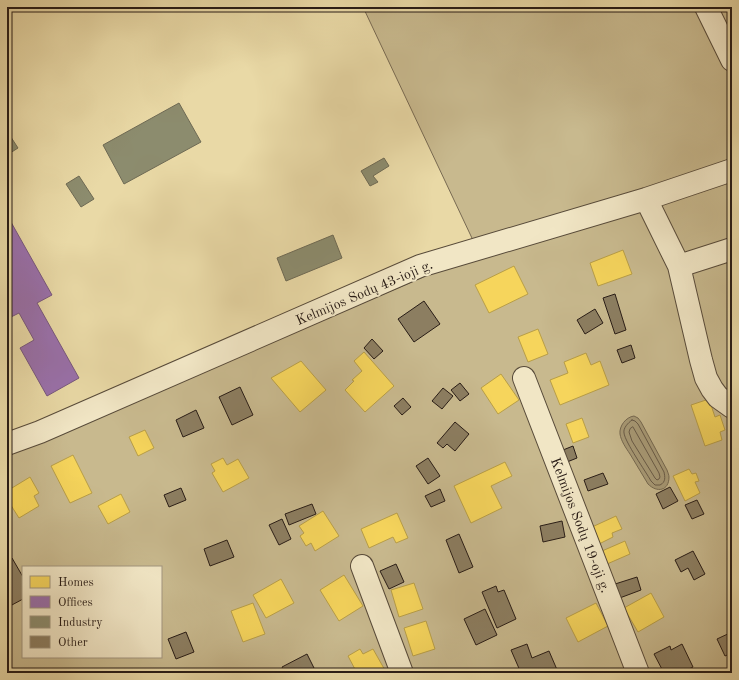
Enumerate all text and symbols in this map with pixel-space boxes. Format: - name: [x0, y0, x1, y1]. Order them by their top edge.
- street label: Kelmijos Sodų 43-ioji g.: [294, 258, 435, 328]
- street label: Kelmijos Sodų 19-oji g.: [548, 456, 612, 595]
- legend: [22, 566, 162, 658]
- text: Homes: [58, 577, 94, 589]
- text: Offices: [58, 597, 93, 609]
- text: Industry: [58, 617, 103, 629]
- text: Other: [58, 637, 88, 649]

